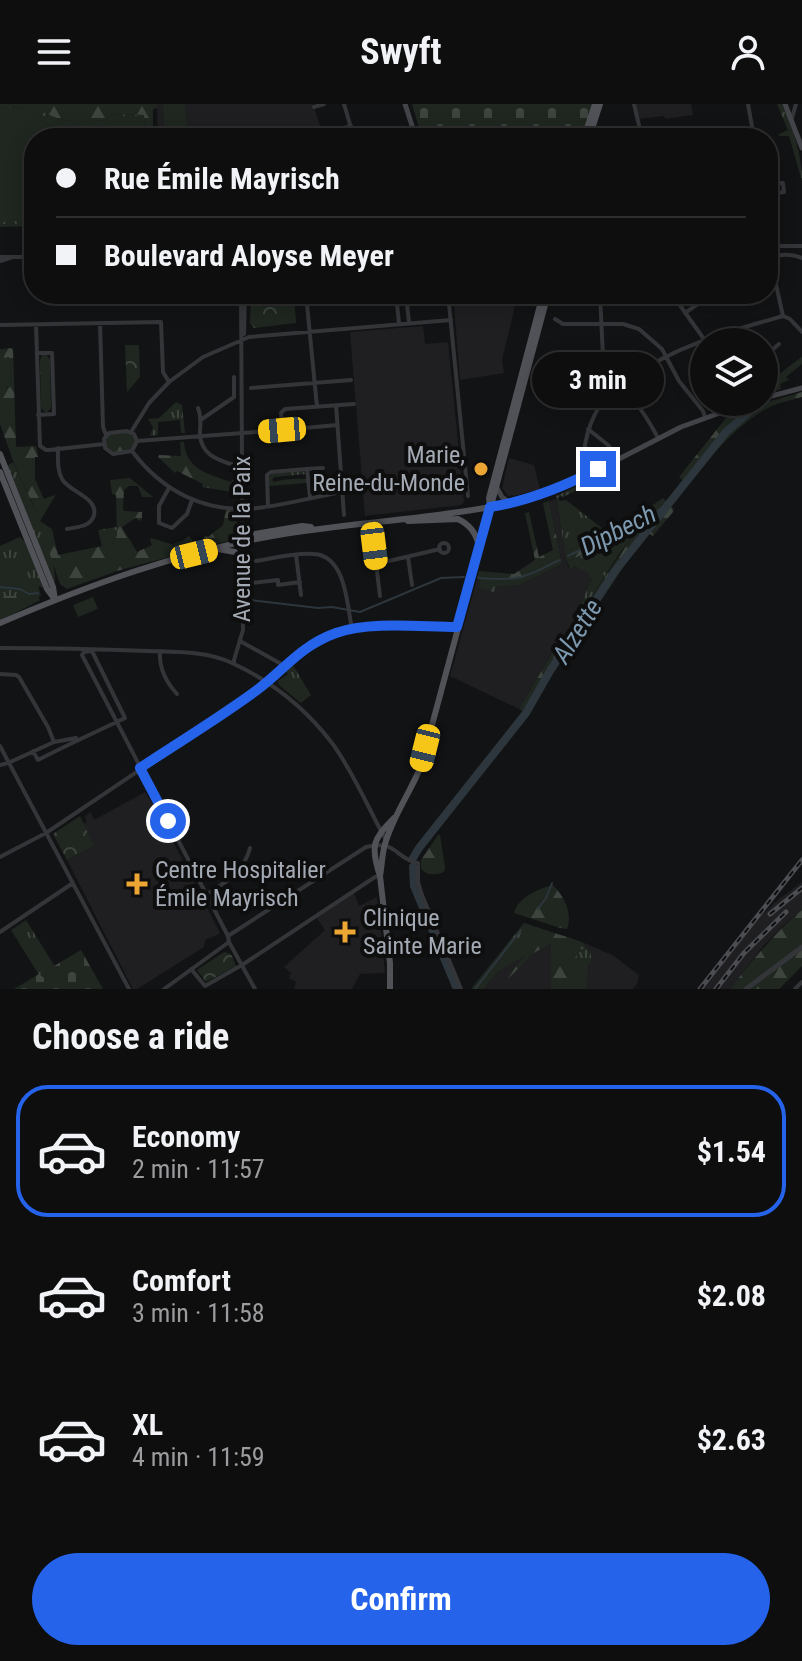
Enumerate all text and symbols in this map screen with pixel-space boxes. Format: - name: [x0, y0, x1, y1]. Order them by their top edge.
- icon: menu: [32, 30, 76, 74]
- icon: person: [726, 30, 770, 74]
- text: Swyft: [360, 31, 442, 73]
- text: Rue Émile Mayrisch: [104, 161, 340, 196]
- text: Boulevard Aloyse Meyer: [104, 238, 394, 273]
- map controls: [690, 328, 778, 416]
- button: layers: [690, 328, 778, 416]
- callout: 3 min: [532, 353, 664, 409]
- text: 3 min: [569, 365, 627, 395]
- car: [257, 416, 307, 444]
- place label: Marie, Reine-du-Monde: [312, 441, 465, 497]
- route end: [580, 451, 616, 487]
- street label: Avenue de la Paix: [228, 456, 256, 622]
- marker: Marie, Reine-du-Monde: [472, 460, 490, 478]
- water label: Dipbech: [575, 498, 661, 562]
- car: [359, 521, 389, 571]
- car: [168, 537, 220, 571]
- water label: Alzette: [545, 593, 608, 669]
- car: [408, 722, 442, 774]
- route start: [150, 803, 186, 839]
- place label: Centre Hospitalier Émile Mayrisch: [155, 856, 326, 912]
- marker: Centre Hospitalier Émile Mayrisch: [126, 873, 148, 895]
- place label: Clinique Sainte Marie: [363, 904, 482, 960]
- marker: Clinique Sainte Marie: [334, 921, 356, 943]
- text: Choose a ride: [32, 1016, 229, 1058]
- icon: car: [36, 1115, 108, 1187]
- text: Economy: [132, 1119, 240, 1154]
- text: $1.54: [697, 1134, 766, 1169]
- text: 2 min · 11:57: [132, 1154, 265, 1184]
- icon: car: [36, 1259, 108, 1331]
- text: Comfort: [132, 1263, 231, 1298]
- text: $2.08: [697, 1278, 766, 1313]
- text: 3 min · 11:58: [132, 1298, 265, 1328]
- icon: car: [36, 1403, 108, 1475]
- text: XL: [132, 1407, 163, 1442]
- text: $2.63: [697, 1422, 766, 1457]
- text: 4 min · 11:59: [132, 1442, 265, 1472]
- button: Confirm: [32, 1553, 770, 1645]

